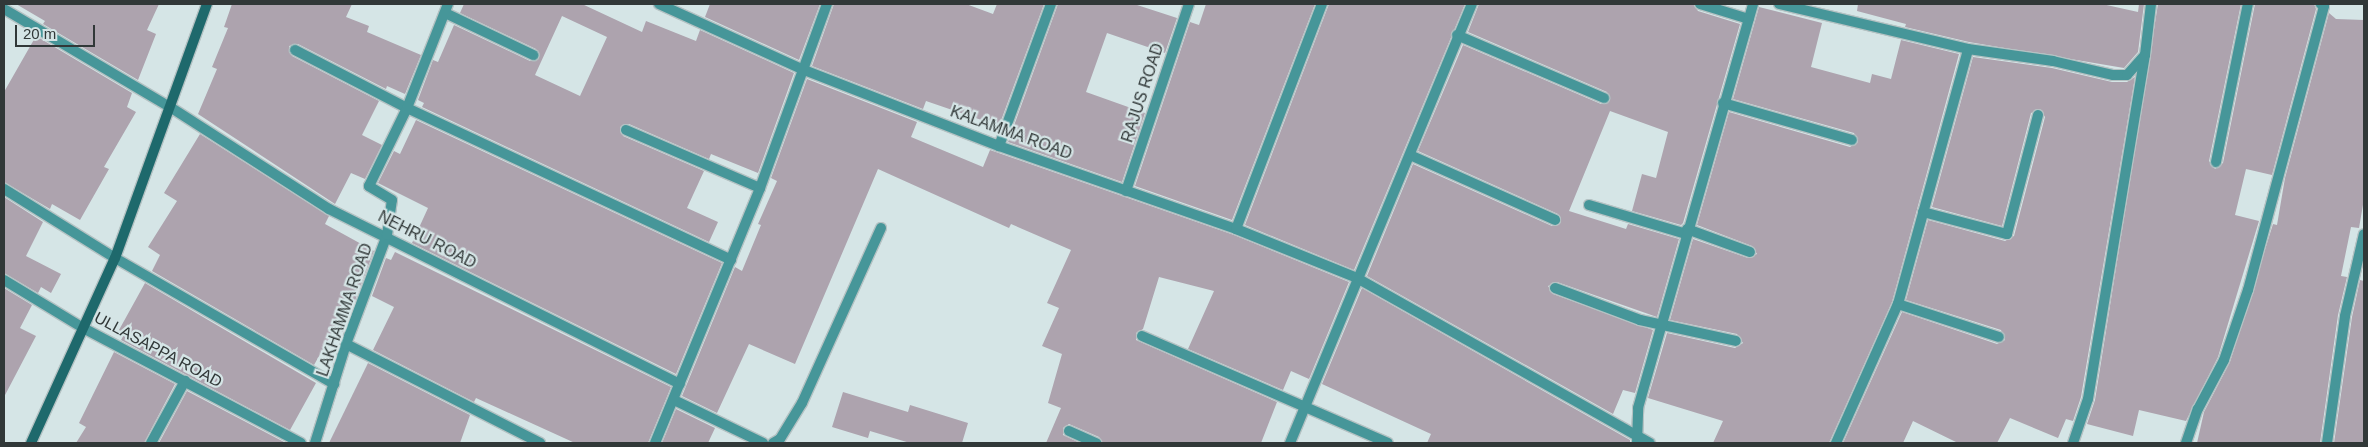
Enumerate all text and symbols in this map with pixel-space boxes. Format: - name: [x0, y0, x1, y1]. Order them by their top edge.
- scale bar: [18, 15, 98, 47]
- text: 20 m: [23, 25, 56, 42]
- street label: RAJUS ROAD: [1118, 41, 1168, 145]
- street label: KALAMMA ROAD: [947, 102, 1075, 164]
- street label: NEHRU ROAD: [375, 207, 479, 273]
- street label: LAKHAMMA ROAD: [313, 240, 377, 380]
- street label: ULLASAPPA ROAD: [90, 308, 226, 392]

